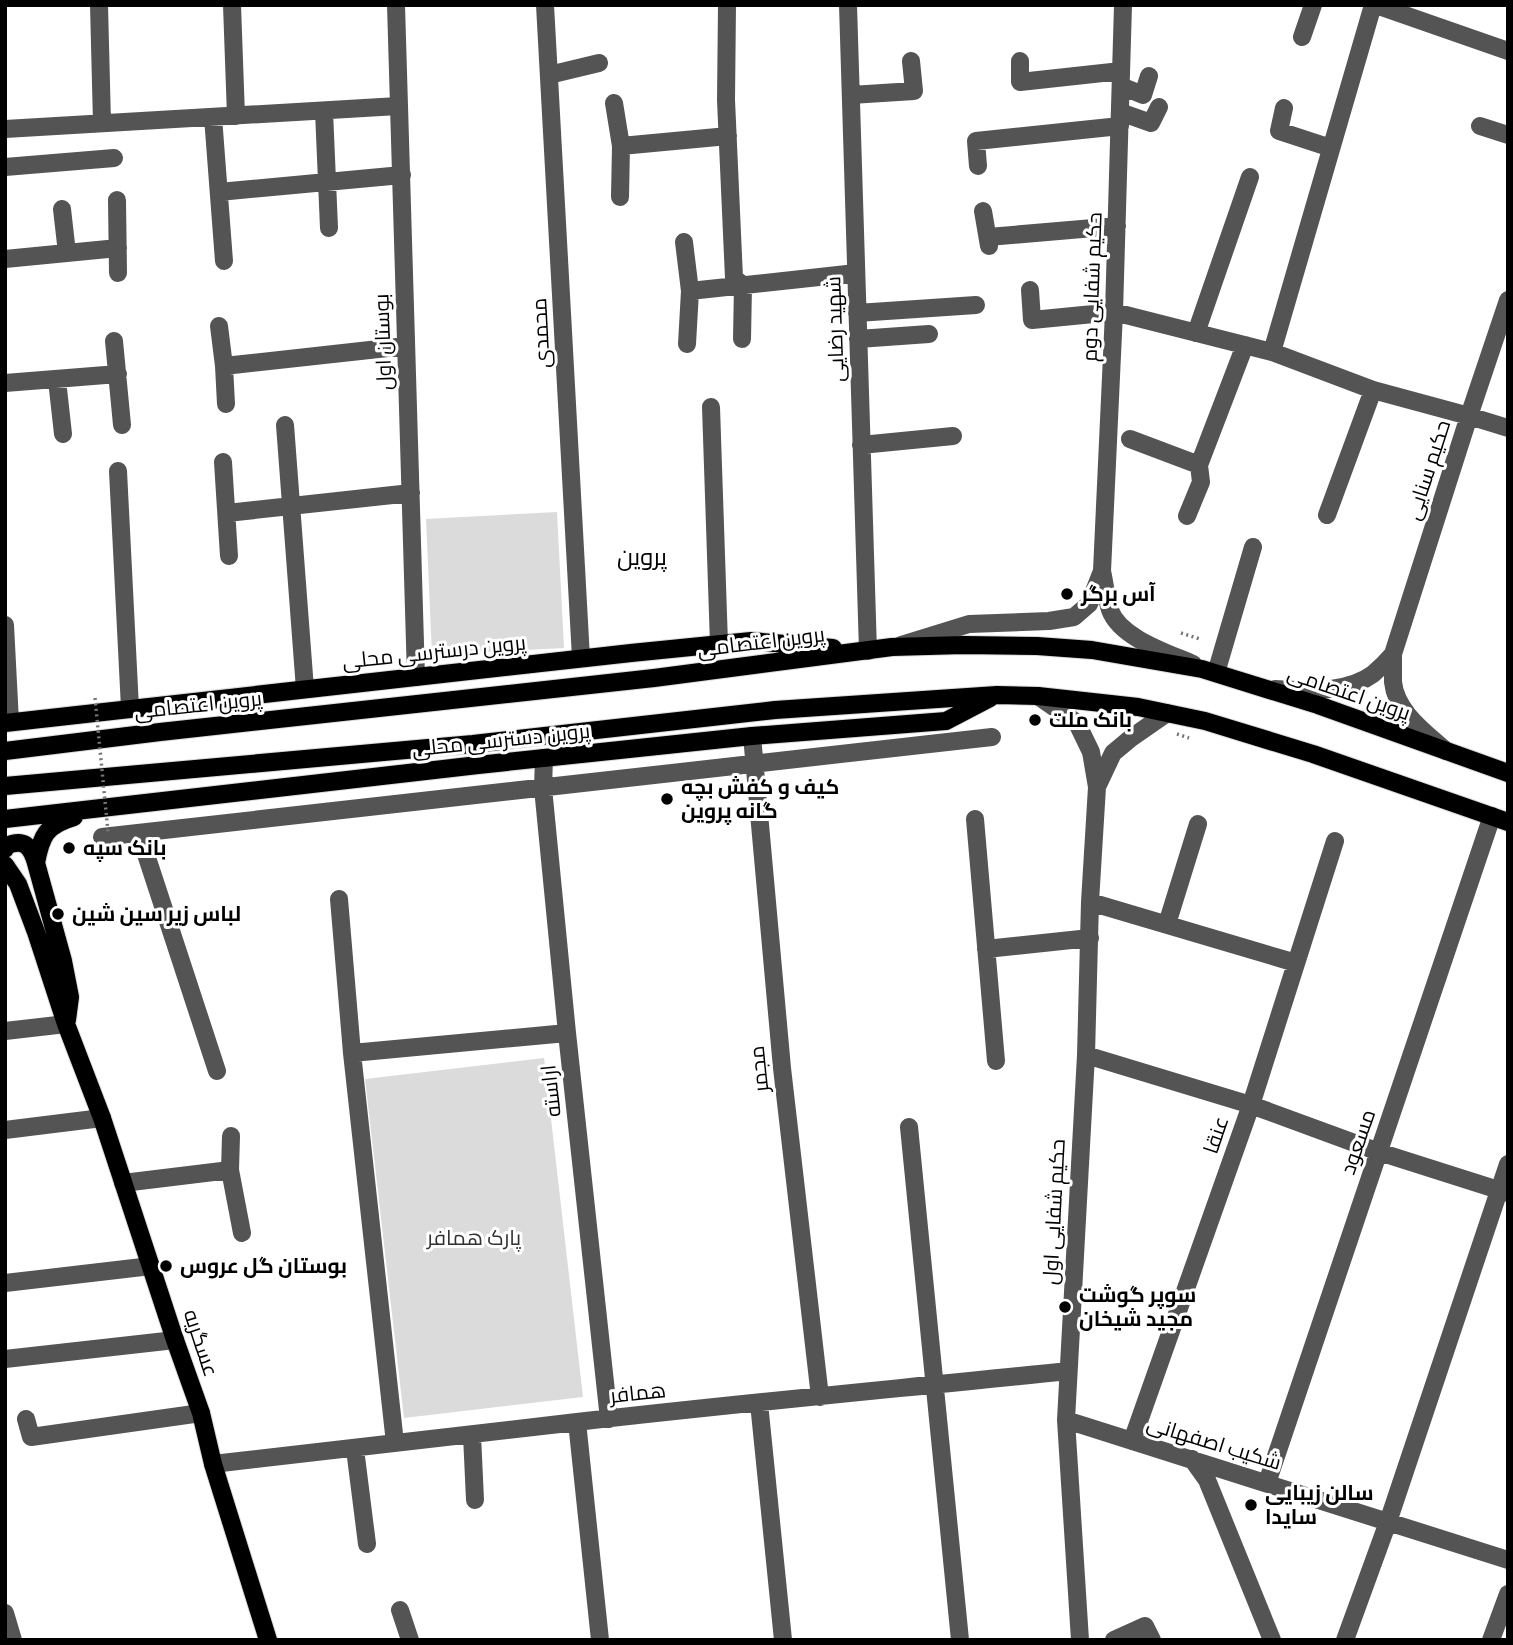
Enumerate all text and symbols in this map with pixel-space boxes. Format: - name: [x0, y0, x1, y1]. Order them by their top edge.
- street label: حکیم شفایی دوم: [1074, 212, 1110, 362]
- street label: شهید رضایی: [818, 276, 852, 382]
- street label: بوستان اول: [366, 293, 400, 391]
- street label: محمدی: [524, 297, 558, 369]
- street label: حکیم سنایی: [1398, 416, 1458, 524]
- district label: پروین: [617, 540, 668, 575]
- place label: آس برگر: [1080, 579, 1156, 609]
- marker: آس برگر: [1059, 586, 1075, 602]
- street label: پروین اعتصامی: [696, 619, 827, 665]
- street label: پروین درسترسی محلی: [341, 627, 528, 677]
- street label: پروین اعتصامی: [1283, 658, 1415, 728]
- street label: پروین اعتصامی: [133, 683, 264, 727]
- place label: بانک ملت: [1049, 705, 1132, 735]
- marker: بانک ملت: [1027, 712, 1043, 728]
- street label: پروین دسترسی محلی: [410, 716, 592, 764]
- place label: کیف و کفش بچه گانه پروین: [681, 772, 839, 826]
- marker: کیف و کفش بچه گانه پروین: [659, 791, 675, 807]
- place label: بانک سپه: [83, 833, 166, 863]
- marker: بانک سپه: [61, 840, 77, 856]
- place label: لباس زیر سین شین: [72, 899, 241, 929]
- marker: لباس زیر سین شین: [50, 906, 66, 922]
- street label: مجمر: [742, 1044, 776, 1095]
- street label: اراسته: [533, 1063, 569, 1119]
- street label: مسعود: [1333, 1105, 1383, 1179]
- street label: عنقا: [1196, 1112, 1236, 1158]
- street label: حکیم شفایی اول: [1035, 1138, 1073, 1286]
- park label: پارک همافر: [426, 1223, 521, 1253]
- place label: بوستان گل عروس: [180, 1251, 347, 1281]
- marker: بوستان گل عروس: [158, 1258, 174, 1274]
- place label: سوپر گوشت مجید شیخان: [1079, 1280, 1196, 1334]
- marker: سوپر گوشت مجید شیخان: [1057, 1299, 1073, 1315]
- street label: عسگریه: [176, 1305, 226, 1381]
- street label: همافر: [608, 1375, 667, 1411]
- street label: شکیب اصفهانی: [1143, 1408, 1285, 1478]
- place label: سالن زیبایی سایدا: [1265, 1478, 1374, 1532]
- marker: سالن زیبایی سایدا: [1243, 1497, 1259, 1513]

